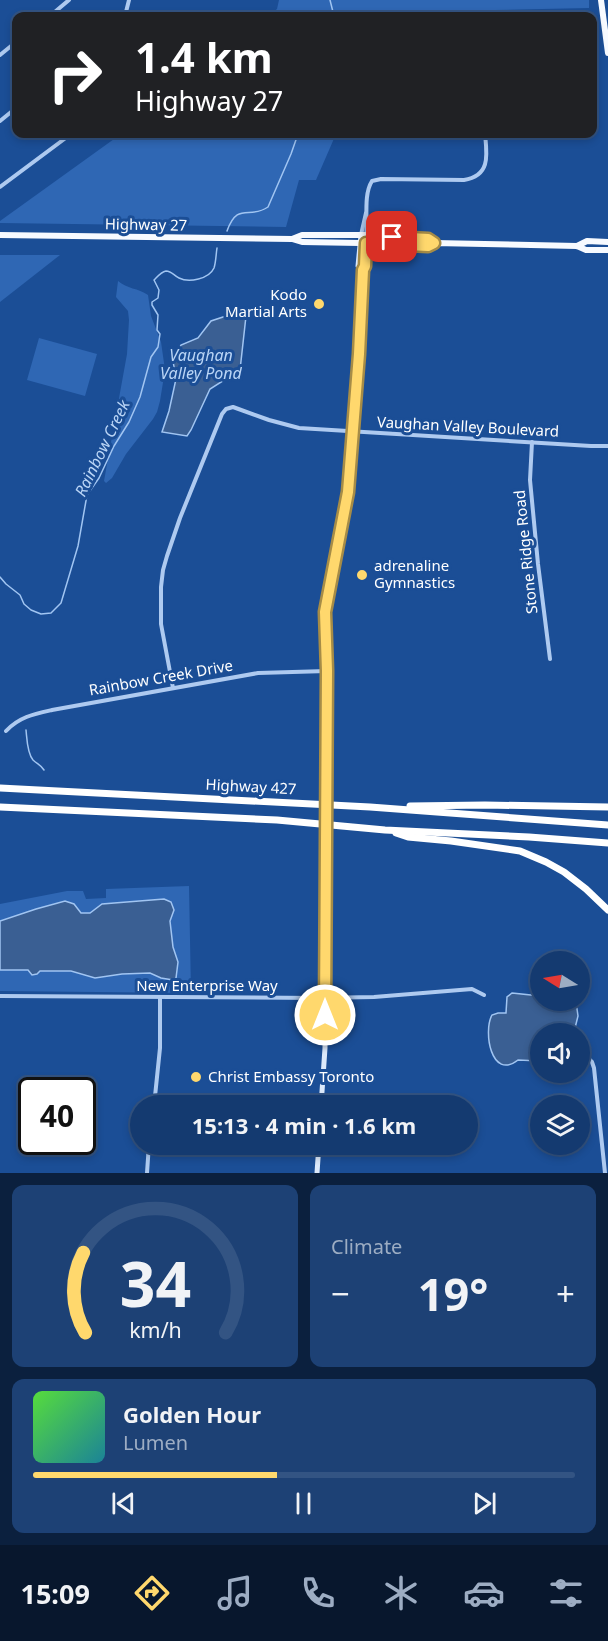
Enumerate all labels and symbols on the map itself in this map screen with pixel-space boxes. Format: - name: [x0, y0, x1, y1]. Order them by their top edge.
- pin: [366, 211, 417, 262]
- street label: Highway 27: [105, 213, 187, 235]
- place label: Kodo Martial Arts: [225, 284, 307, 321]
- marker: Kodo Martial Arts: [312, 297, 326, 311]
- water label: Vaughan Valley Pond: [160, 344, 243, 384]
- water label: Rainbow Creek: [69, 395, 135, 500]
- street label: Vaughan Valley Boulevard: [376, 411, 560, 441]
- street label: Stone Ridge Road: [509, 489, 541, 615]
- place label: adrenaline Gymnastics: [374, 555, 455, 592]
- marker: adrenaline Gymnastics: [355, 568, 369, 582]
- street label: Rainbow Creek Drive: [87, 655, 234, 700]
- street label: Highway 427: [205, 774, 297, 798]
- north arrow: [530, 951, 590, 1011]
- street label: New Enterprise Way: [136, 975, 278, 995]
- position arrow: [293, 983, 357, 1047]
- place label: Christ Embassy Toronto: [208, 1066, 374, 1086]
- marker: Christ Embassy Toronto: [189, 1070, 203, 1084]
- speed limit sign: 40: [18, 1077, 96, 1155]

